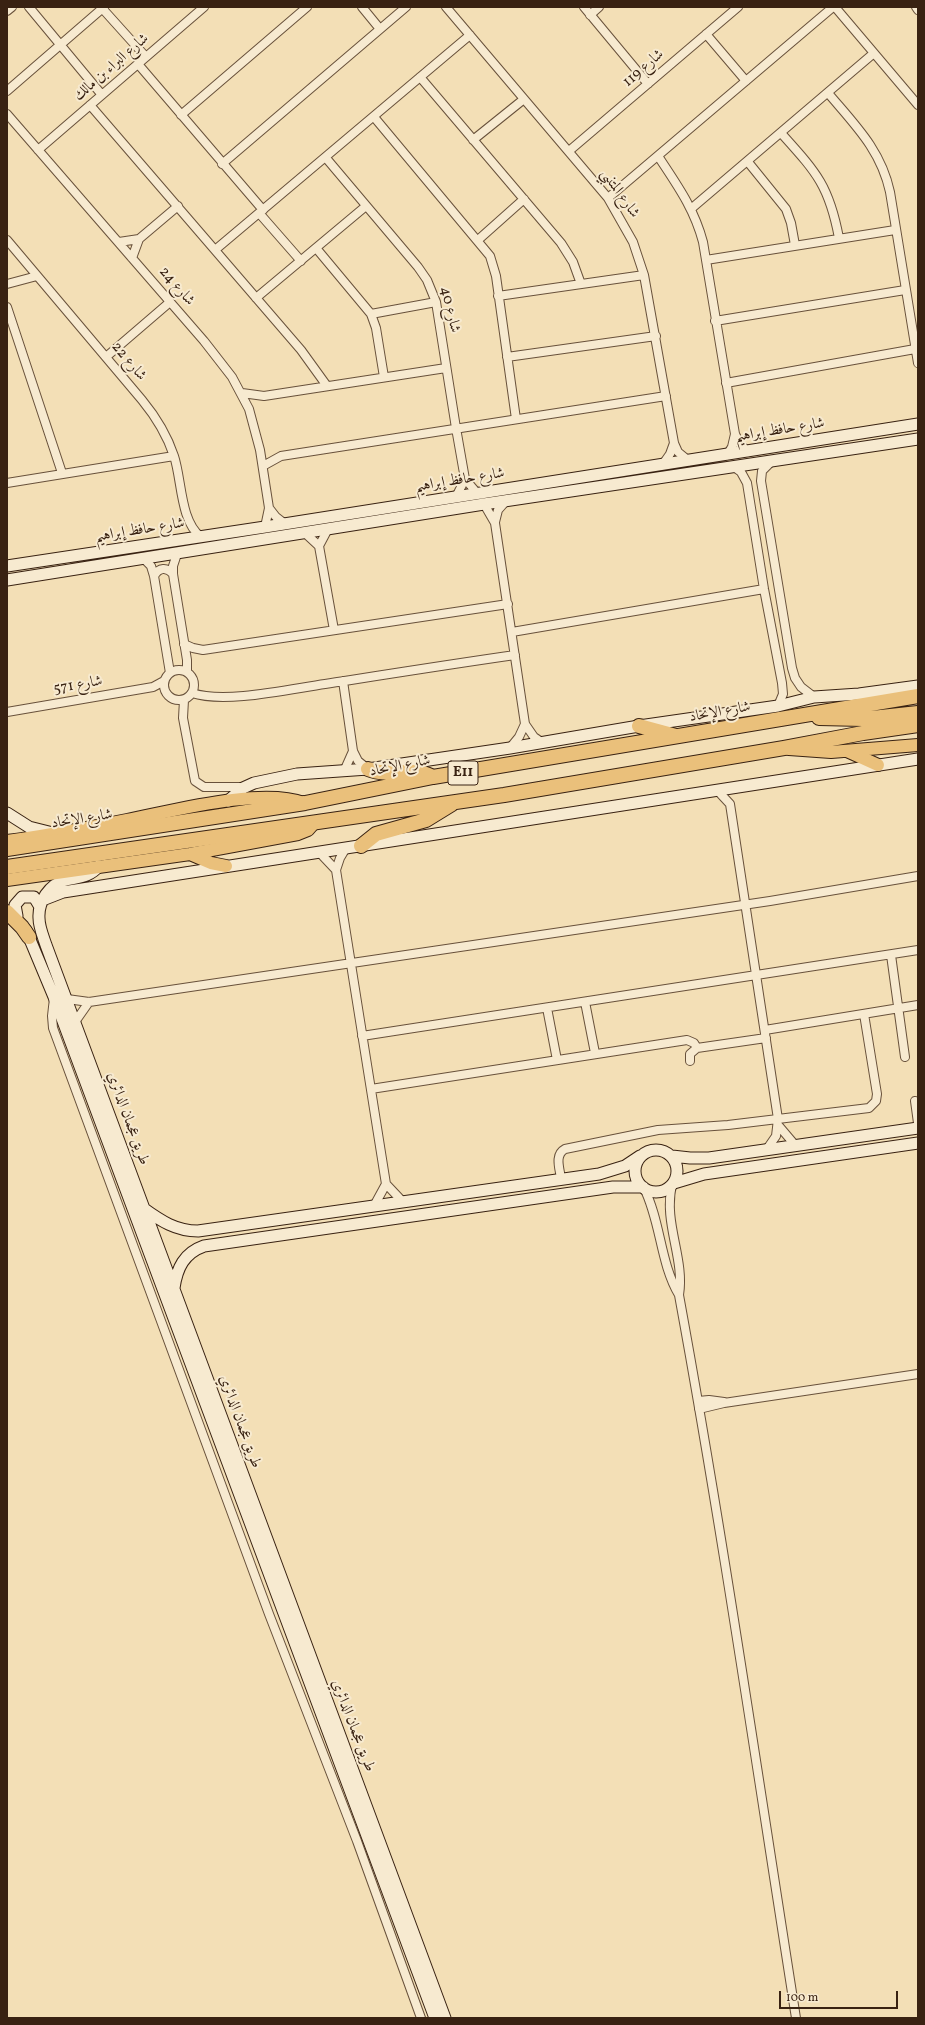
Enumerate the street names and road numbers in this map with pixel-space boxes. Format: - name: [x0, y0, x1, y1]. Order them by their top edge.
- street label: شارع البراء بن مالك: [71, 30, 153, 106]
- street label: شارع 119: [620, 46, 668, 92]
- street label: شارع المتنبي: [596, 166, 642, 222]
- street label: شارع 24: [154, 264, 198, 310]
- street label: شارع 40: [435, 285, 463, 335]
- street label: شارع 22: [107, 339, 149, 385]
- street label: شارع حافظ إبراهيم: [734, 415, 826, 447]
- street label: شارع حافظ إبراهيم: [414, 465, 506, 497]
- street label: شارع حافظ إبراهيم: [94, 515, 186, 547]
- street label: شارع 571: [52, 673, 104, 699]
- street label: شارع الإتحاد: [688, 699, 752, 727]
- street label: شارع الإتحاد: [368, 752, 432, 782]
- road number: E11: [448, 761, 478, 785]
- street label: شارع الإتحاد: [50, 806, 114, 834]
- street label: طريق عجمان الدائري: [102, 1070, 152, 1168]
- street label: طريق عجمان الدائري: [214, 1373, 264, 1471]
- street label: طريق عجمان الدائري: [326, 1677, 378, 1775]

